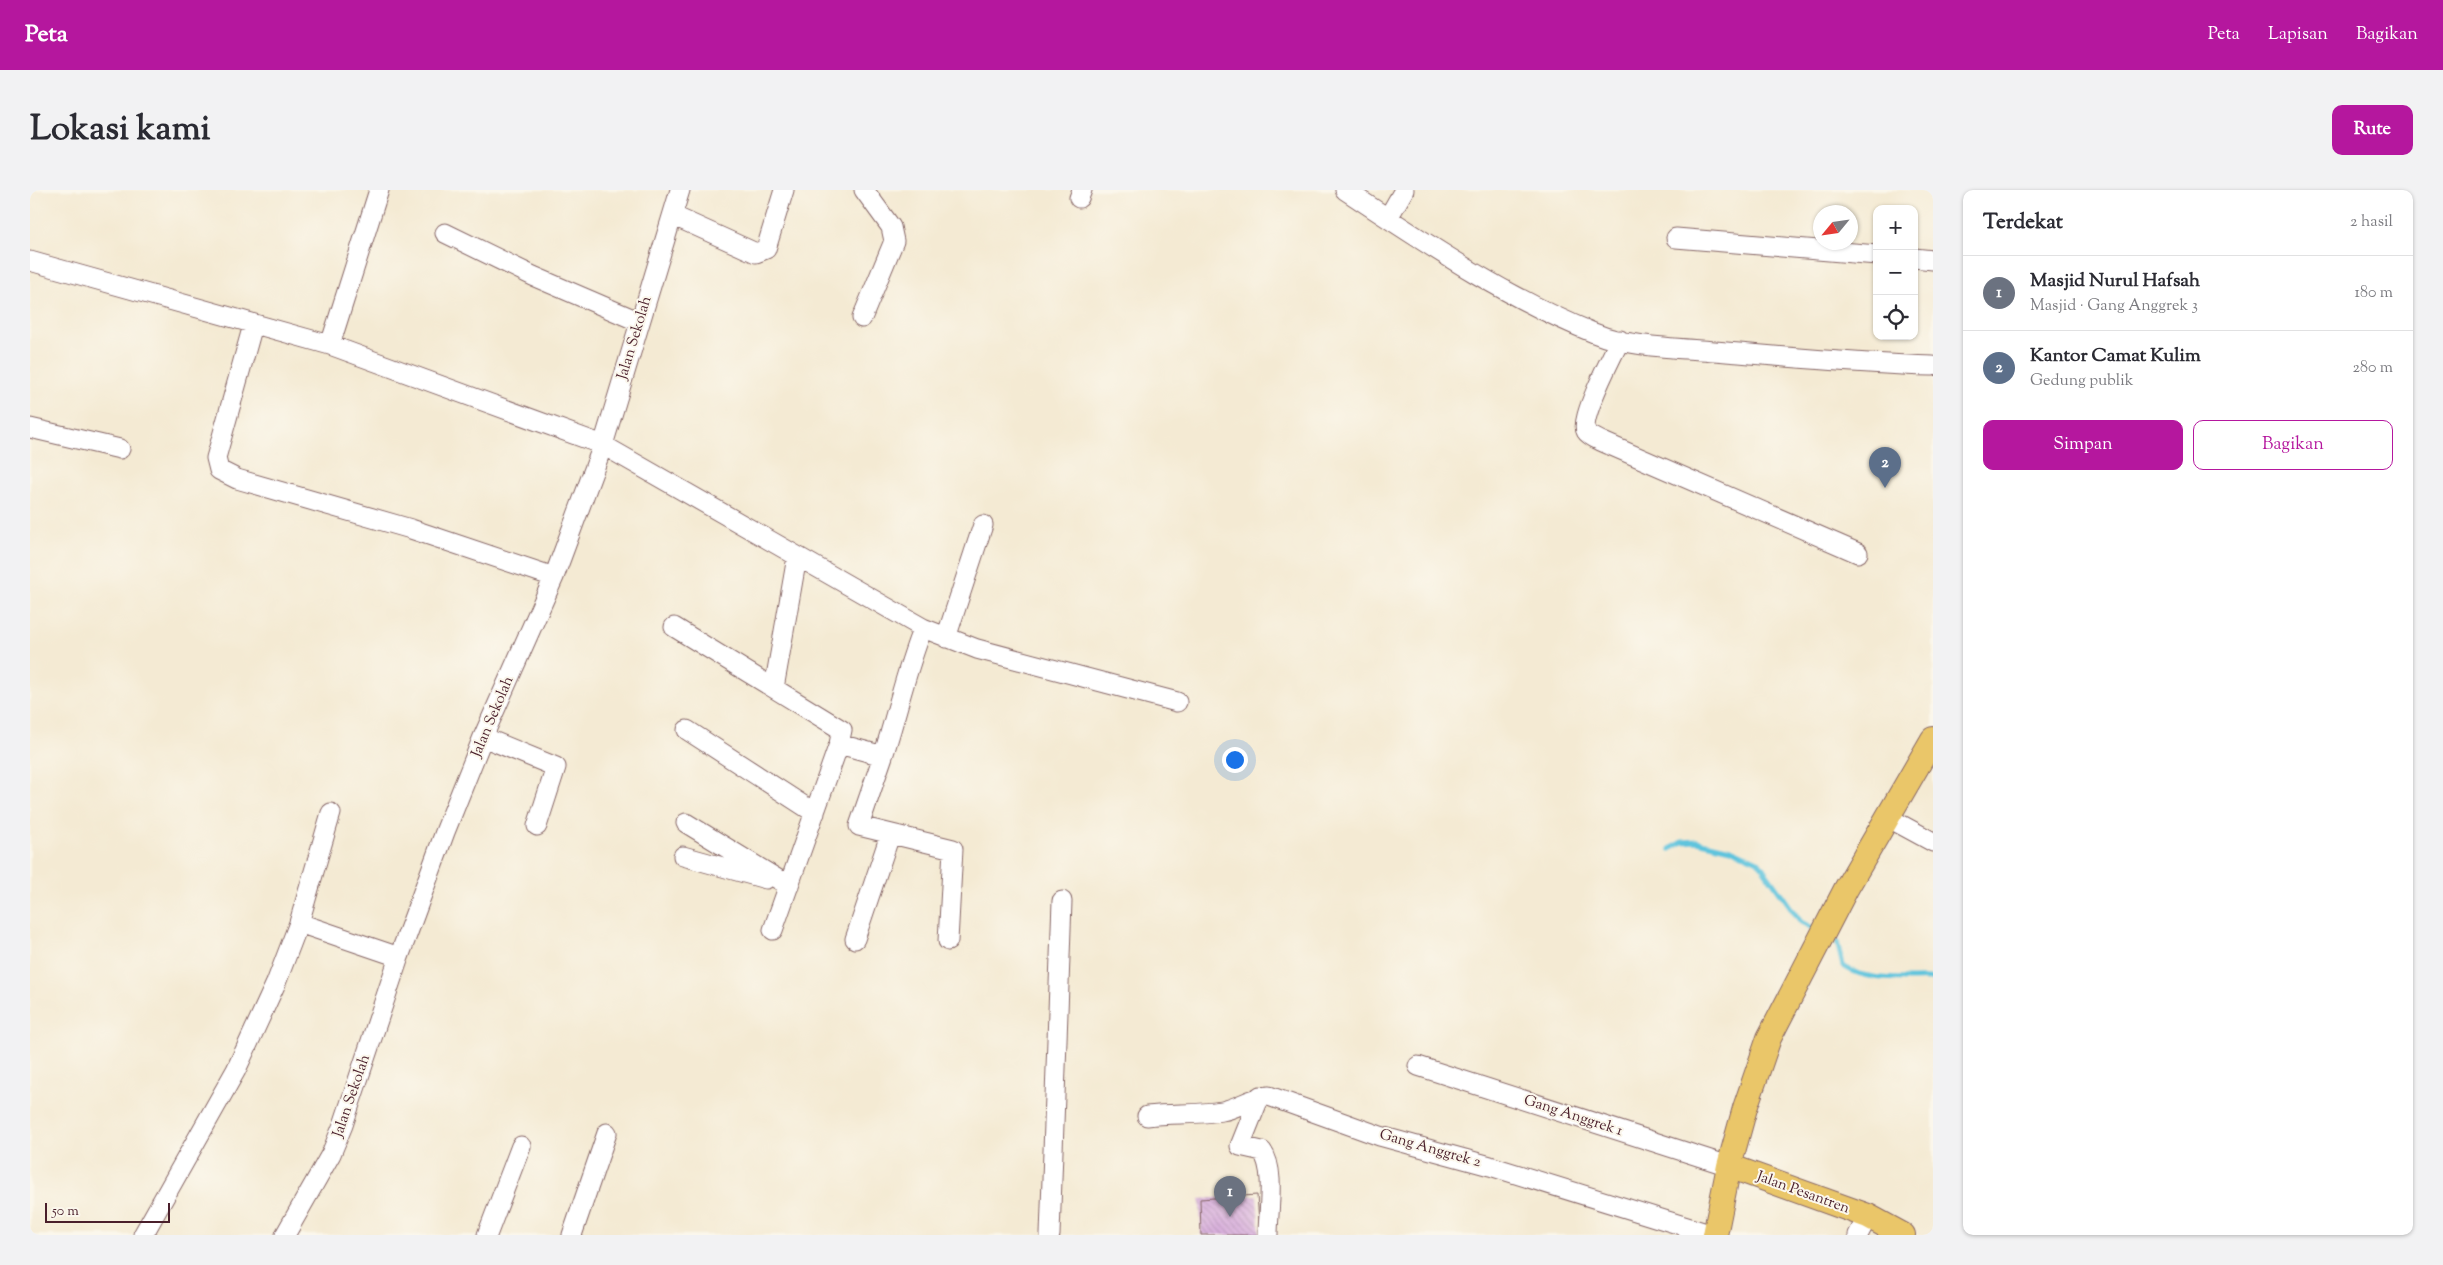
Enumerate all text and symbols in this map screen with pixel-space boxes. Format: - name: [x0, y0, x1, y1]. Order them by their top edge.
- text: Peta: [25, 18, 68, 52]
- text: Peta: [2208, 22, 2240, 48]
- text: Lapisan: [2268, 22, 2328, 48]
- text: Bagikan: [2356, 22, 2418, 48]
- text: Lokasi kami: [30, 105, 211, 156]
- button: Rute: [2332, 105, 2413, 155]
- north arrow: [1813, 205, 1858, 250]
- map controls: [1873, 205, 1918, 340]
- button: +: [1873, 205, 1918, 250]
- text: Terdekat: [1983, 208, 2063, 238]
- text: 2 hasil: [2350, 211, 2393, 234]
- button: −: [1873, 250, 1918, 295]
- text: Masjid Nurul Hafsah: [2030, 268, 2200, 295]
- text: 1: [1996, 282, 2002, 305]
- text: 180 m: [2354, 282, 2393, 305]
- street label: Jalan Sekolah: [612, 294, 658, 383]
- button: locate: [1873, 295, 1918, 340]
- text: Masjid · Gang Anggrek 3: [2030, 295, 2198, 318]
- text: Kantor Camat Kulim: [2030, 343, 2201, 370]
- text: 2: [1995, 357, 2003, 380]
- text: 280 m: [2352, 357, 2393, 380]
- text: Gedung publik: [2030, 370, 2134, 393]
- button: Simpan: [1983, 420, 2183, 470]
- button: Bagikan: [2193, 420, 2393, 470]
- pin: 2: [1869, 447, 1901, 488]
- street label: Jalan Sekolah: [466, 673, 520, 762]
- your location: [1222, 747, 1248, 773]
- street label: Jalan Sekolah: [328, 1052, 376, 1141]
- street label: Gang Anggrek 1: [1521, 1090, 1625, 1142]
- street label: Gang Anggrek 2: [1377, 1124, 1483, 1174]
- street label: Jalan Pesantren: [1753, 1166, 1852, 1220]
- pin: 1: [1214, 1176, 1246, 1217]
- scale bar: [45, 1200, 170, 1223]
- text: 50 m: [52, 1202, 79, 1222]

